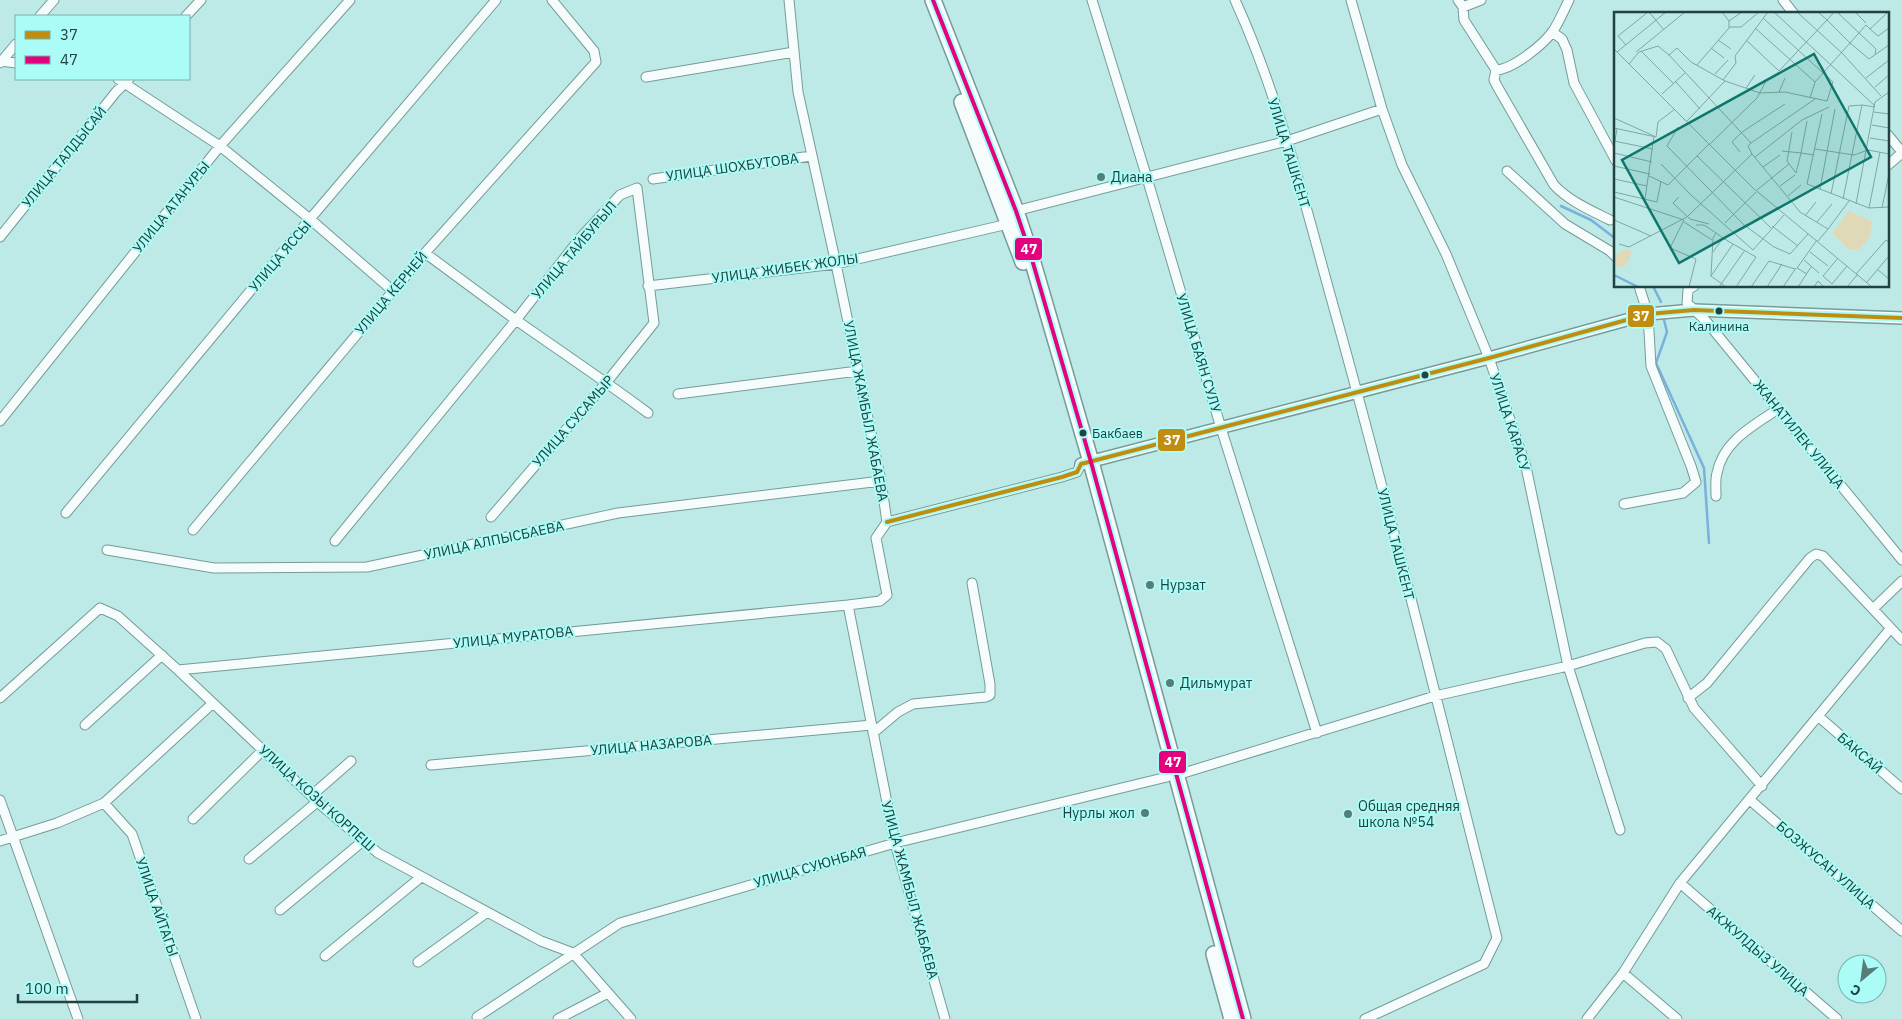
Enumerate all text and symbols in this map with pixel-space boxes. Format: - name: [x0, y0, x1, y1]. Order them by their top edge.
- inset map: [1614, 12, 1890, 288]
- legend: [15, 15, 190, 80]
- text: 37: [60, 25, 78, 44]
- text: 47: [60, 50, 78, 69]
- street label: УЛИЦА ТАШКЕНТ: [1264, 96, 1314, 210]
- street label: УЛИЦА ТАЛДЫСАЙ: [17, 102, 110, 211]
- street label: УЛИЦА ШОХБУТОВА: [664, 149, 800, 185]
- street label: УЛИЦА АТАНУРЫ: [129, 158, 213, 256]
- place label: Диана: [1111, 168, 1153, 186]
- marker: Диана: [1095, 171, 1107, 183]
- street label: УЛИЦА ТАЙБУРЫЛ: [527, 197, 620, 303]
- street label: УЛИЦА ЯССЫ: [245, 216, 315, 296]
- line badge: 47: [1014, 237, 1043, 261]
- text: 47: [1021, 240, 1037, 258]
- street label: УЛИЦА КЕРНЕЙ: [350, 247, 431, 338]
- street label: УЛИЦА ЖИБЕК ЖОЛЫ: [711, 249, 859, 287]
- street label: УЛИЦА БАЯН СУЛУ: [1172, 291, 1226, 415]
- line badge: 37: [1627, 304, 1655, 328]
- marker: Калинина: [1714, 306, 1724, 316]
- text: 37: [1633, 307, 1649, 325]
- place label: Калинина: [1689, 318, 1749, 335]
- street label: УЛИЦА ЖАМБЫЛ ЖАБАЕВА: [840, 319, 892, 503]
- unlabelled marker: [1420, 370, 1430, 380]
- street label: УЛИЦА СУСАМЫР: [528, 371, 618, 471]
- street label: УЛИЦА КАРАСУ: [1486, 371, 1534, 474]
- street label: ЖАНАТИЛЕК УЛИЦА: [1749, 376, 1849, 492]
- place label: Бакбаев: [1092, 425, 1143, 442]
- marker: Бакбаев: [1078, 428, 1088, 438]
- line badge: 37: [1157, 428, 1186, 452]
- text: 37: [1164, 431, 1180, 449]
- street label: УЛИЦА ТАШКЕНТ: [1373, 486, 1419, 602]
- street label: УЛИЦА АЛПЫСБАЕВА: [422, 516, 566, 564]
- place label: Нурзат: [1160, 576, 1206, 594]
- marker: Нурзат: [1144, 579, 1156, 591]
- street label: УЛИЦА МУРАТОВА: [452, 622, 574, 652]
- place label: Дильмурат: [1180, 674, 1253, 692]
- marker: Дильмурат: [1164, 677, 1176, 689]
- street label: БАКСАЙ: [1834, 728, 1887, 778]
- street label: УЛИЦА НАЗАРОВА: [590, 731, 713, 759]
- street label: УЛИЦА КОЗЫ КОРПЕШ: [255, 741, 379, 855]
- line badge: 47: [1158, 750, 1187, 774]
- text: 47: [1165, 753, 1181, 771]
- place label: Общая средняя школа №54: [1358, 797, 1460, 831]
- street label: УЛИЦА ЖАМБЫЛ ЖАБАЕВА: [877, 799, 943, 981]
- place label: Нурлы жол: [1062, 804, 1135, 822]
- marker: Нурлы жол: [1139, 807, 1151, 819]
- marker: Общая средняя школа №54: [1342, 808, 1354, 820]
- street label: БОЗЖУСАН УЛИЦА: [1773, 817, 1879, 913]
- street label: УЛИЦА СУЮНБАЯ: [751, 842, 869, 892]
- street label: УЛИЦА АЙТАГЫ: [132, 855, 183, 959]
- street label: АКЖУЛДЫЗ УЛИЦА: [1703, 902, 1813, 1000]
- north arrow: [1837, 954, 1887, 1004]
- scale bar: [18, 972, 136, 1004]
- text: 100 m: [25, 979, 69, 998]
- text: С: [1847, 980, 1864, 1000]

